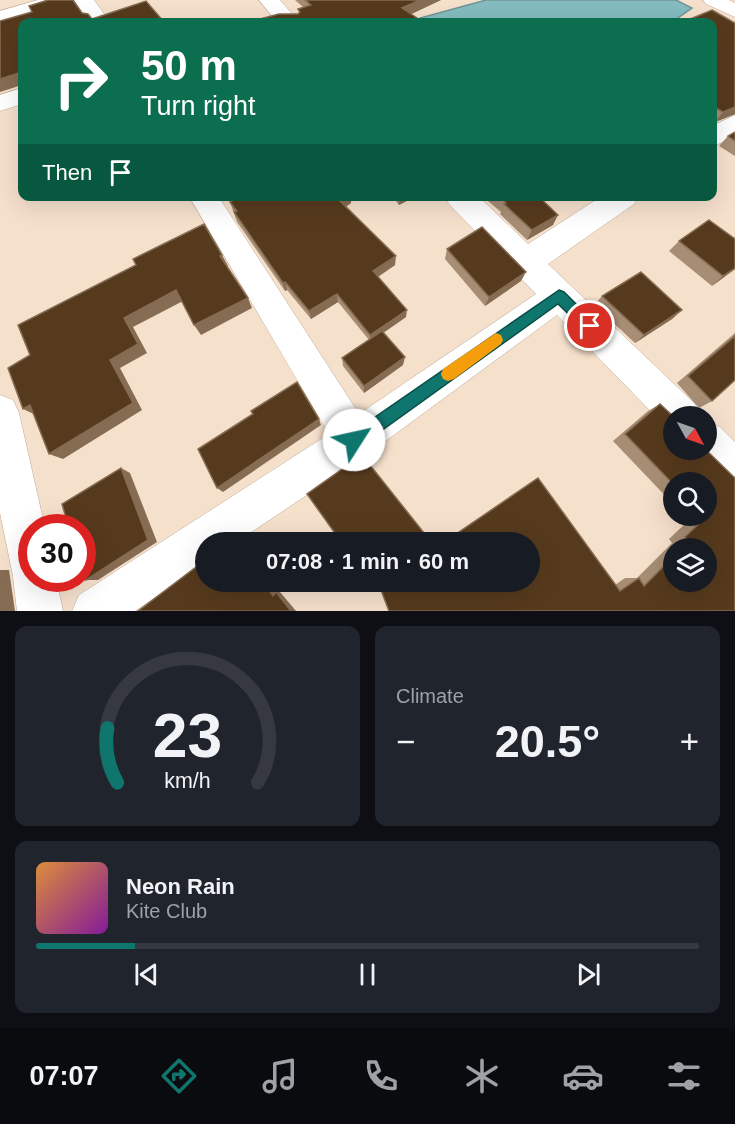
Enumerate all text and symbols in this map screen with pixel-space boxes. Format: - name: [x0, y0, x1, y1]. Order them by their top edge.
- icon: right: [42, 42, 120, 120]
- text: 50 m: [141, 42, 237, 89]
- text: Turn right: [141, 91, 256, 121]
- icon: arrive: [104, 156, 137, 189]
- text: Then: [42, 160, 92, 185]
- pin: [564, 300, 615, 351]
- icon: arrive: [573, 309, 606, 342]
- north arrow: [663, 406, 717, 460]
- map controls: [663, 406, 717, 592]
- position arrow: [322, 408, 386, 472]
- button: search: [663, 472, 717, 526]
- speed limit sign: 30: [18, 514, 96, 592]
- button: layers: [663, 538, 717, 592]
- text: 07:08 · 1 min · 60 m: [266, 549, 469, 574]
- text: Climate: [396, 685, 464, 707]
- text: 23: [153, 701, 222, 770]
- text: 20.5°: [495, 716, 600, 767]
- text: −: [396, 723, 415, 760]
- text: +: [680, 723, 699, 760]
- text: km/h: [164, 769, 211, 793]
- text: Neon Rain: [126, 874, 235, 899]
- text: Kite Club: [126, 900, 207, 922]
- icon: previous: [130, 958, 163, 991]
- icon: pause: [351, 958, 384, 991]
- icon: next: [572, 958, 605, 991]
- icon: directions: [158, 1055, 200, 1097]
- icon: music: [259, 1055, 301, 1097]
- icon: phone: [360, 1055, 402, 1097]
- icon: climate: [461, 1055, 503, 1097]
- icon: car: [562, 1055, 604, 1097]
- icon: filters: [663, 1055, 705, 1097]
- text: 07:07: [30, 1061, 99, 1091]

